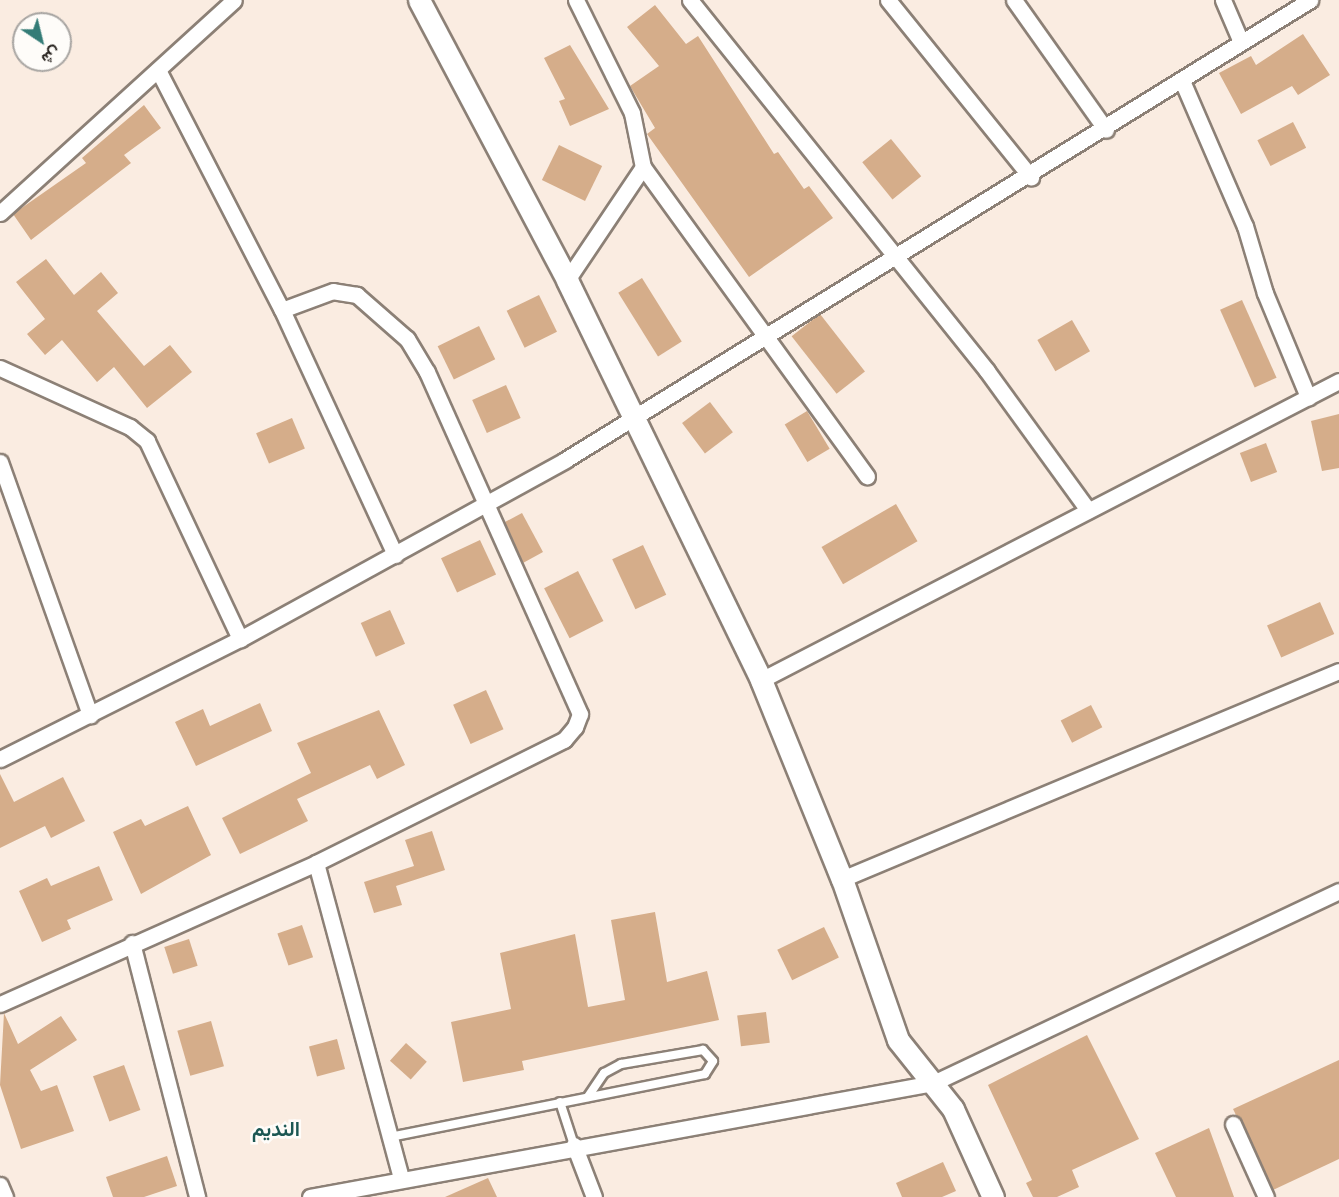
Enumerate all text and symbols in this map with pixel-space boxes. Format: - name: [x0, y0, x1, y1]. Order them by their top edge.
- north arrow: [12, 12, 72, 72]
- text: ش: [38, 42, 65, 69]
- district label: النديم: [252, 1117, 300, 1141]

